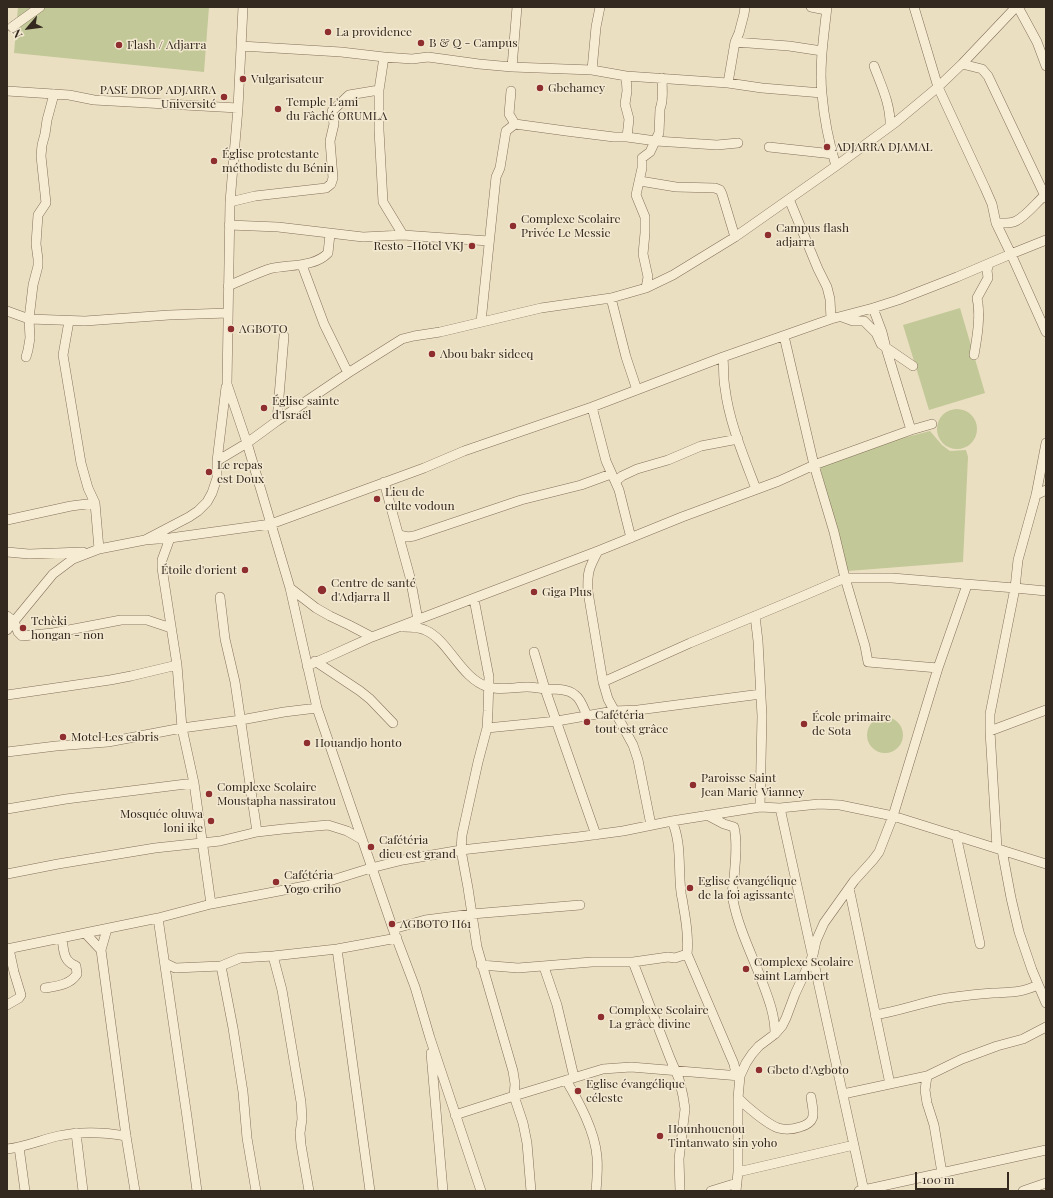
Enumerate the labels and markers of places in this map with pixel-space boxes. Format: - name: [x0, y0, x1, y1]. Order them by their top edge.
- place label: La providence: [336, 25, 412, 39]
- marker: La providence: [323, 27, 333, 37]
- place label: B & Q - Campus: [429, 36, 518, 50]
- place label: Flash / Adjarra: [127, 38, 206, 52]
- marker: B & Q - Campus: [416, 38, 426, 48]
- marker: Flash / Adjarra: [114, 40, 124, 50]
- place label: Vulgarisateur: [251, 72, 324, 86]
- marker: Vulgarisateur: [238, 74, 248, 84]
- place label: Gbehamey: [548, 81, 605, 95]
- place label: PASE DROP ADJARRA Université: [100, 83, 216, 111]
- marker: Gbehamey: [535, 83, 545, 93]
- marker: PASE DROP ADJARRA Université: [219, 92, 229, 102]
- place label: Temple L'ami du Fâché ORUMLA: [286, 95, 387, 123]
- marker: Temple L'ami du Fâché ORUMLA: [273, 104, 283, 114]
- place label: ADJARRA DJAMAL: [835, 140, 933, 154]
- marker: ADJARRA DJAMAL: [822, 142, 832, 152]
- place label: Église protestante méthodiste du Bénin: [222, 147, 334, 175]
- marker: Église protestante méthodiste du Bénin: [209, 156, 219, 166]
- place label: Complexe Scolaire Privée Le Messie: [521, 212, 621, 240]
- marker: Complexe Scolaire Privée Le Messie: [508, 221, 518, 231]
- place label: Campus flash adjarra: [776, 221, 849, 249]
- marker: Campus flash adjarra: [763, 230, 773, 240]
- place label: Resto -Hotel VKJ: [373, 239, 464, 253]
- marker: Resto -Hotel VKJ: [467, 241, 477, 251]
- place label: AGBOTO: [239, 322, 288, 336]
- marker: AGBOTO: [226, 324, 236, 334]
- place label: Abou bakr sideeq: [440, 347, 533, 361]
- marker: Abou bakr sideeq: [427, 349, 437, 359]
- place label: Église sainte d'Israël: [272, 394, 339, 422]
- marker: Église sainte d'Israël: [259, 403, 269, 413]
- place label: Le repas est Doux: [217, 458, 264, 486]
- marker: Le repas est Doux: [204, 467, 214, 477]
- place label: Lieu de culte vodoun: [385, 485, 455, 513]
- marker: Lieu de culte vodoun: [372, 494, 382, 504]
- place label: Étoile d'orient: [161, 563, 237, 577]
- marker: Étoile d'orient: [240, 565, 250, 575]
- place label: Centre de santé d'Adjarra ll: [331, 576, 416, 604]
- marker: Centre de santé d'Adjarra ll: [316, 584, 328, 596]
- place label: Giga Plus: [542, 585, 592, 599]
- marker: Giga Plus: [529, 587, 539, 597]
- place label: Tchèki hongan - non: [31, 614, 104, 642]
- marker: Tchèki hongan - non: [18, 623, 28, 633]
- place label: Cafétéria tout est grâce: [595, 708, 668, 736]
- place label: École primaire de Sota: [812, 710, 891, 738]
- marker: Cafétéria tout est grâce: [582, 717, 592, 727]
- marker: École primaire de Sota: [799, 719, 809, 729]
- place label: Motel Les cabris: [71, 730, 159, 744]
- marker: Motel Les cabris: [58, 732, 68, 742]
- place label: Houandjo honto: [315, 736, 402, 750]
- marker: Houandjo honto: [302, 738, 312, 748]
- place label: Paroisse Saint Jean Marie Vianney: [701, 771, 804, 799]
- place label: Complexe Scolaire Moustapha nassiratou: [217, 780, 336, 808]
- marker: Paroisse Saint Jean Marie Vianney: [688, 780, 698, 790]
- marker: Complexe Scolaire Moustapha nassiratou: [204, 789, 214, 799]
- place label: Mosquée oluwa loni ike: [120, 807, 203, 835]
- marker: Mosquée oluwa loni ike: [206, 816, 216, 826]
- place label: Cafétéria dieu est grand: [379, 833, 456, 861]
- marker: Cafétéria dieu est grand: [366, 842, 376, 852]
- place label: Cafétéria Yogo criho: [284, 868, 341, 896]
- place label: Eglise évangélique de la foi agissante: [698, 874, 797, 902]
- marker: Cafétéria Yogo criho: [271, 877, 281, 887]
- marker: Eglise évangélique de la foi agissante: [685, 883, 695, 893]
- place label: AGBOTO H61: [400, 917, 471, 931]
- marker: AGBOTO H61: [387, 919, 397, 929]
- place label: Complexe Scolaire saint Lambert: [754, 955, 854, 983]
- marker: Complexe Scolaire saint Lambert: [741, 964, 751, 974]
- place label: Complexe Scolaire La grâce divine: [609, 1003, 709, 1031]
- marker: Complexe Scolaire La grâce divine: [596, 1012, 606, 1022]
- place label: Gbeto d'Agboto: [767, 1063, 849, 1077]
- marker: Gbeto d'Agboto: [754, 1065, 764, 1075]
- place label: Eglise évangélique céleste: [586, 1077, 685, 1105]
- marker: Eglise évangélique céleste: [573, 1086, 583, 1096]
- place label: Hounhouenou Tintanwato sin yoho: [668, 1122, 777, 1150]
- marker: Hounhouenou Tintanwato sin yoho: [655, 1131, 665, 1141]

